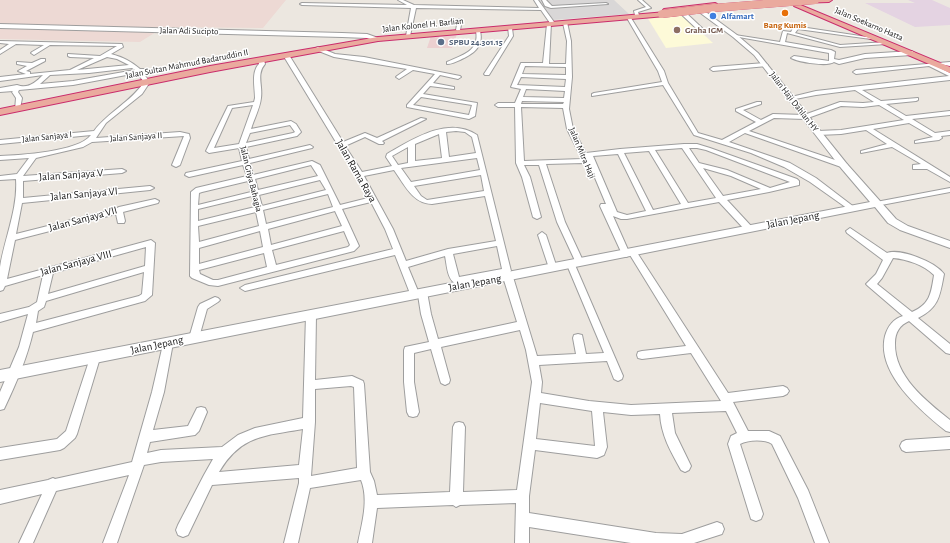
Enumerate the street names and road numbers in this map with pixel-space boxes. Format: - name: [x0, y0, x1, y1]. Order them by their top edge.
- street label: Jalan Soekarno Hatta: [833, 5, 905, 43]
- street label: Jalan Kolonel H. Barlian: [382, 15, 464, 35]
- street label: Jalan Adi Sucipto: [160, 25, 218, 37]
- street label: Jalan Sultan Mahmud Badaruddin II: [125, 47, 249, 81]
- street label: Jalan Haji Dahlan HY: [767, 70, 821, 134]
- street label: Jalan Mitra Haji: [566, 126, 598, 180]
- street label: Jalan Sanjaya I: [21, 129, 73, 145]
- street label: Jalan Sanjaya II: [109, 130, 163, 144]
- street label: Jalan Rama Raya: [333, 137, 379, 205]
- street label: Jalan Griya Bahagia: [238, 145, 264, 213]
- street label: Jalan Sanjaya V: [38, 166, 104, 184]
- street label: Jalan Sanjaya VI: [50, 184, 118, 204]
- street label: Jalan Sanjaya VII: [47, 204, 119, 234]
- street label: Jalan Jepang: [766, 208, 820, 232]
- street label: Jalan Sanjaya VIII: [39, 247, 113, 279]
- street label: Jalan Jepang: [448, 272, 502, 294]
- street label: Jalan Jepang: [130, 333, 184, 357]

